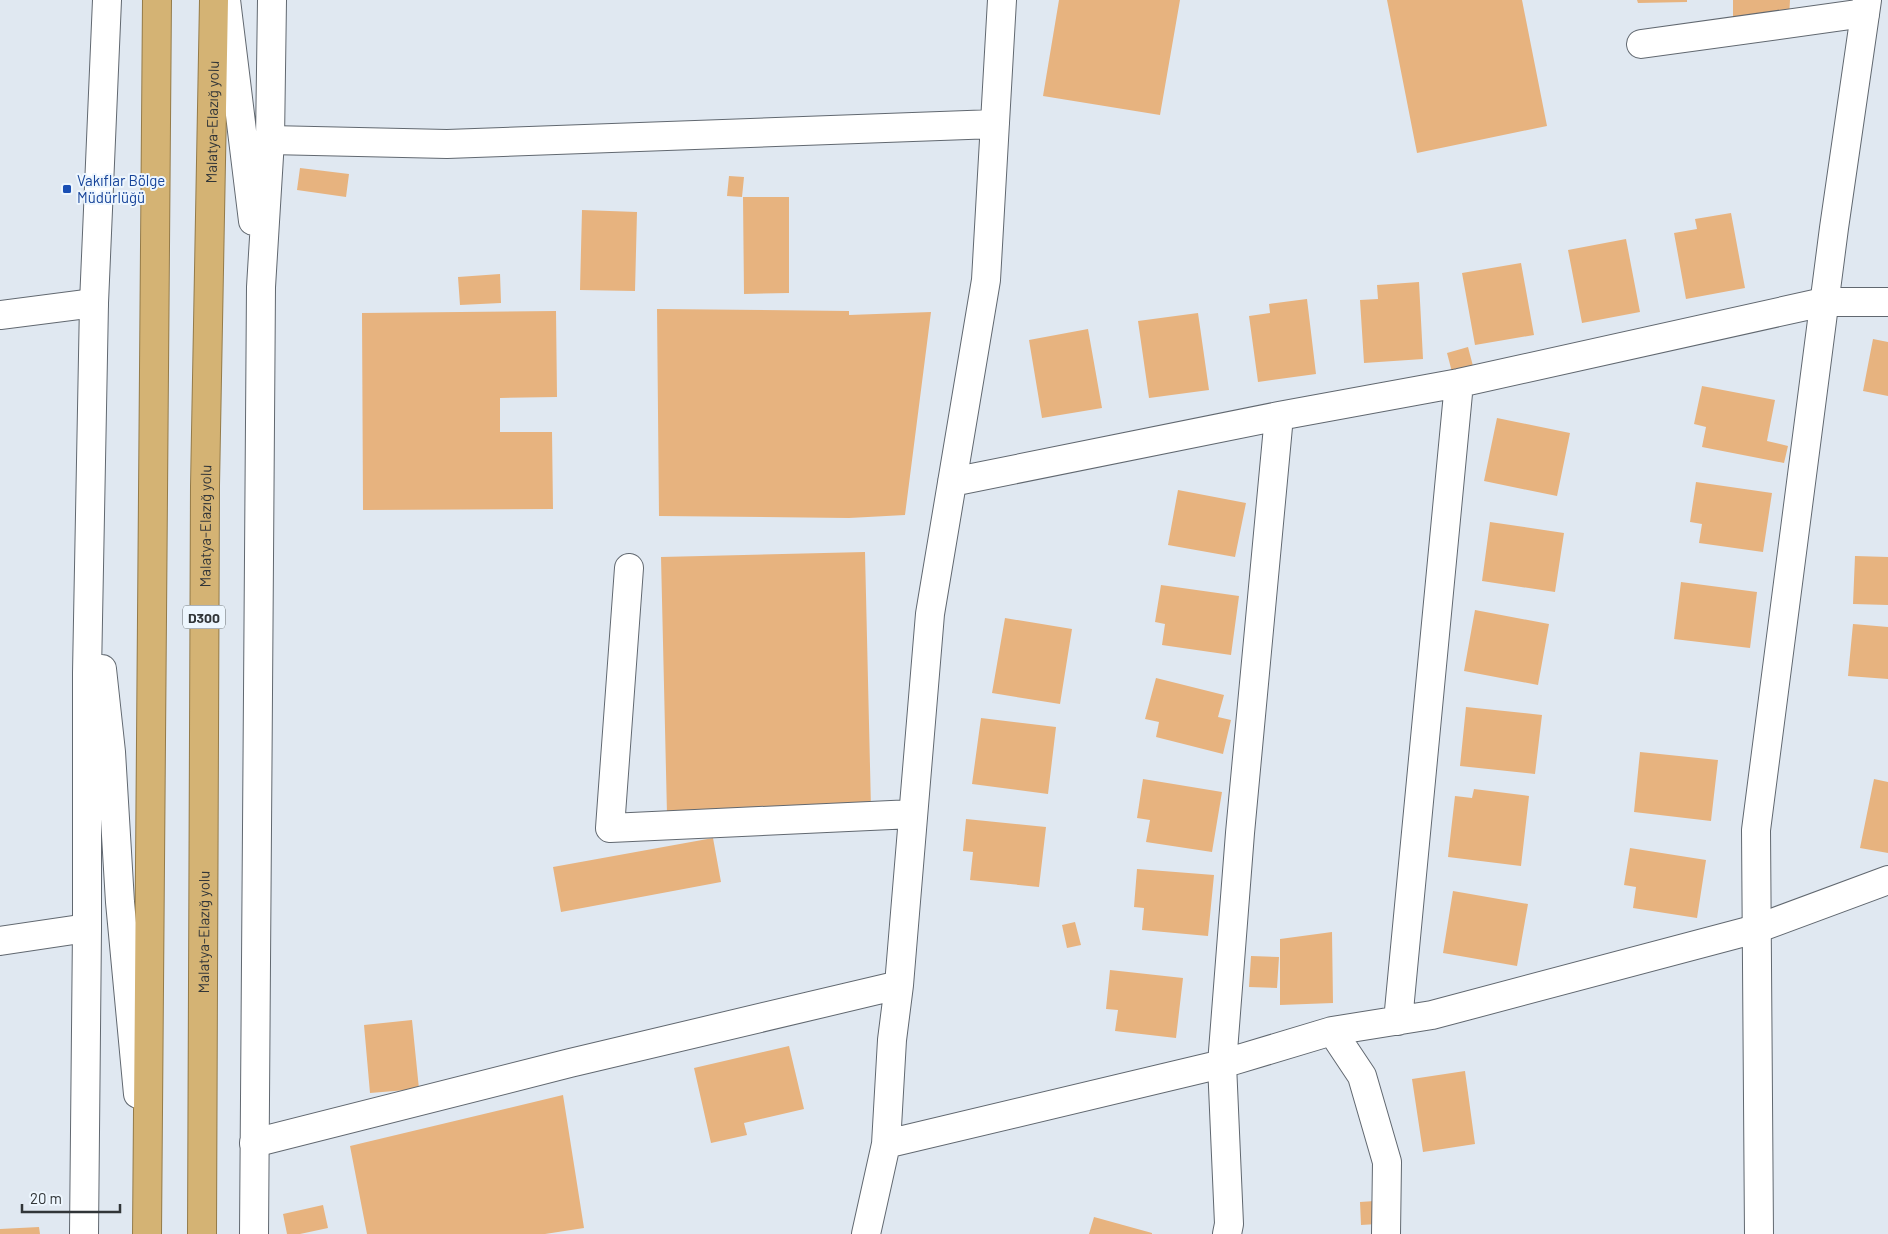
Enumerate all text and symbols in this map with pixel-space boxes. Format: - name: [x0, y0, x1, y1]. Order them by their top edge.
- street label: Malatya-Elazığ yolu: [202, 61, 222, 184]
- place label: Vakıflar Bölge Müdürlüğü: [77, 171, 165, 206]
- marker: Vakıflar Bölge Müdürlüğü: [61, 183, 73, 195]
- street label: Malatya-Elazığ yolu: [196, 464, 214, 587]
- road number: D300: [183, 606, 225, 628]
- street label: Malatya-Elazığ yolu: [194, 871, 212, 993]
- scale bar: [22, 1182, 120, 1214]
- text: 20 m: [30, 1189, 62, 1207]

